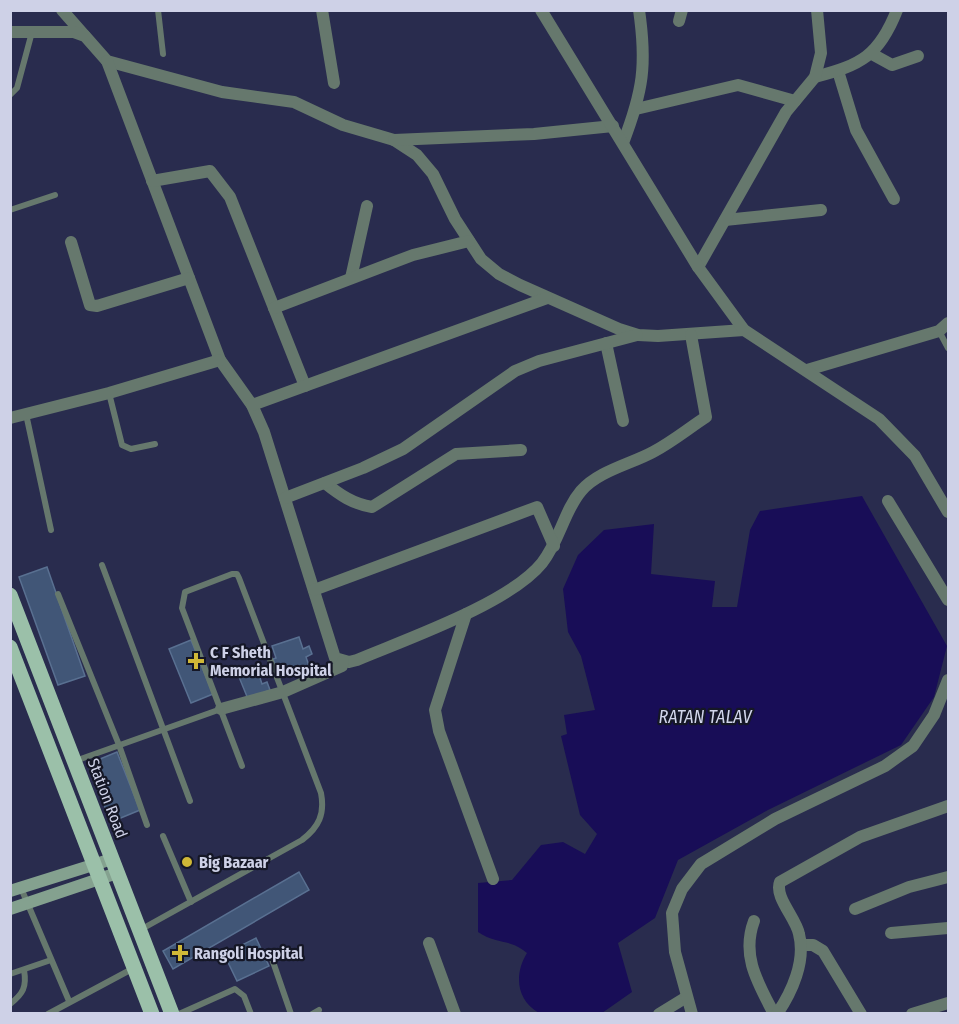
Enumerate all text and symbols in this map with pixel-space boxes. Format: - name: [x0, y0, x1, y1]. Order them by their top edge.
- place label: C F Sheth Memorial Hospital: [210, 643, 332, 680]
- marker: C F Sheth Memorial Hospital: [187, 652, 205, 670]
- water label: RATAN TALAV: [659, 706, 753, 728]
- street label: Station Road: [84, 756, 131, 841]
- place label: Big Bazaar: [199, 853, 269, 872]
- marker: Big Bazaar: [180, 855, 194, 869]
- marker: Rangoli Hospital: [171, 944, 189, 962]
- place label: Rangoli Hospital: [194, 944, 303, 963]

